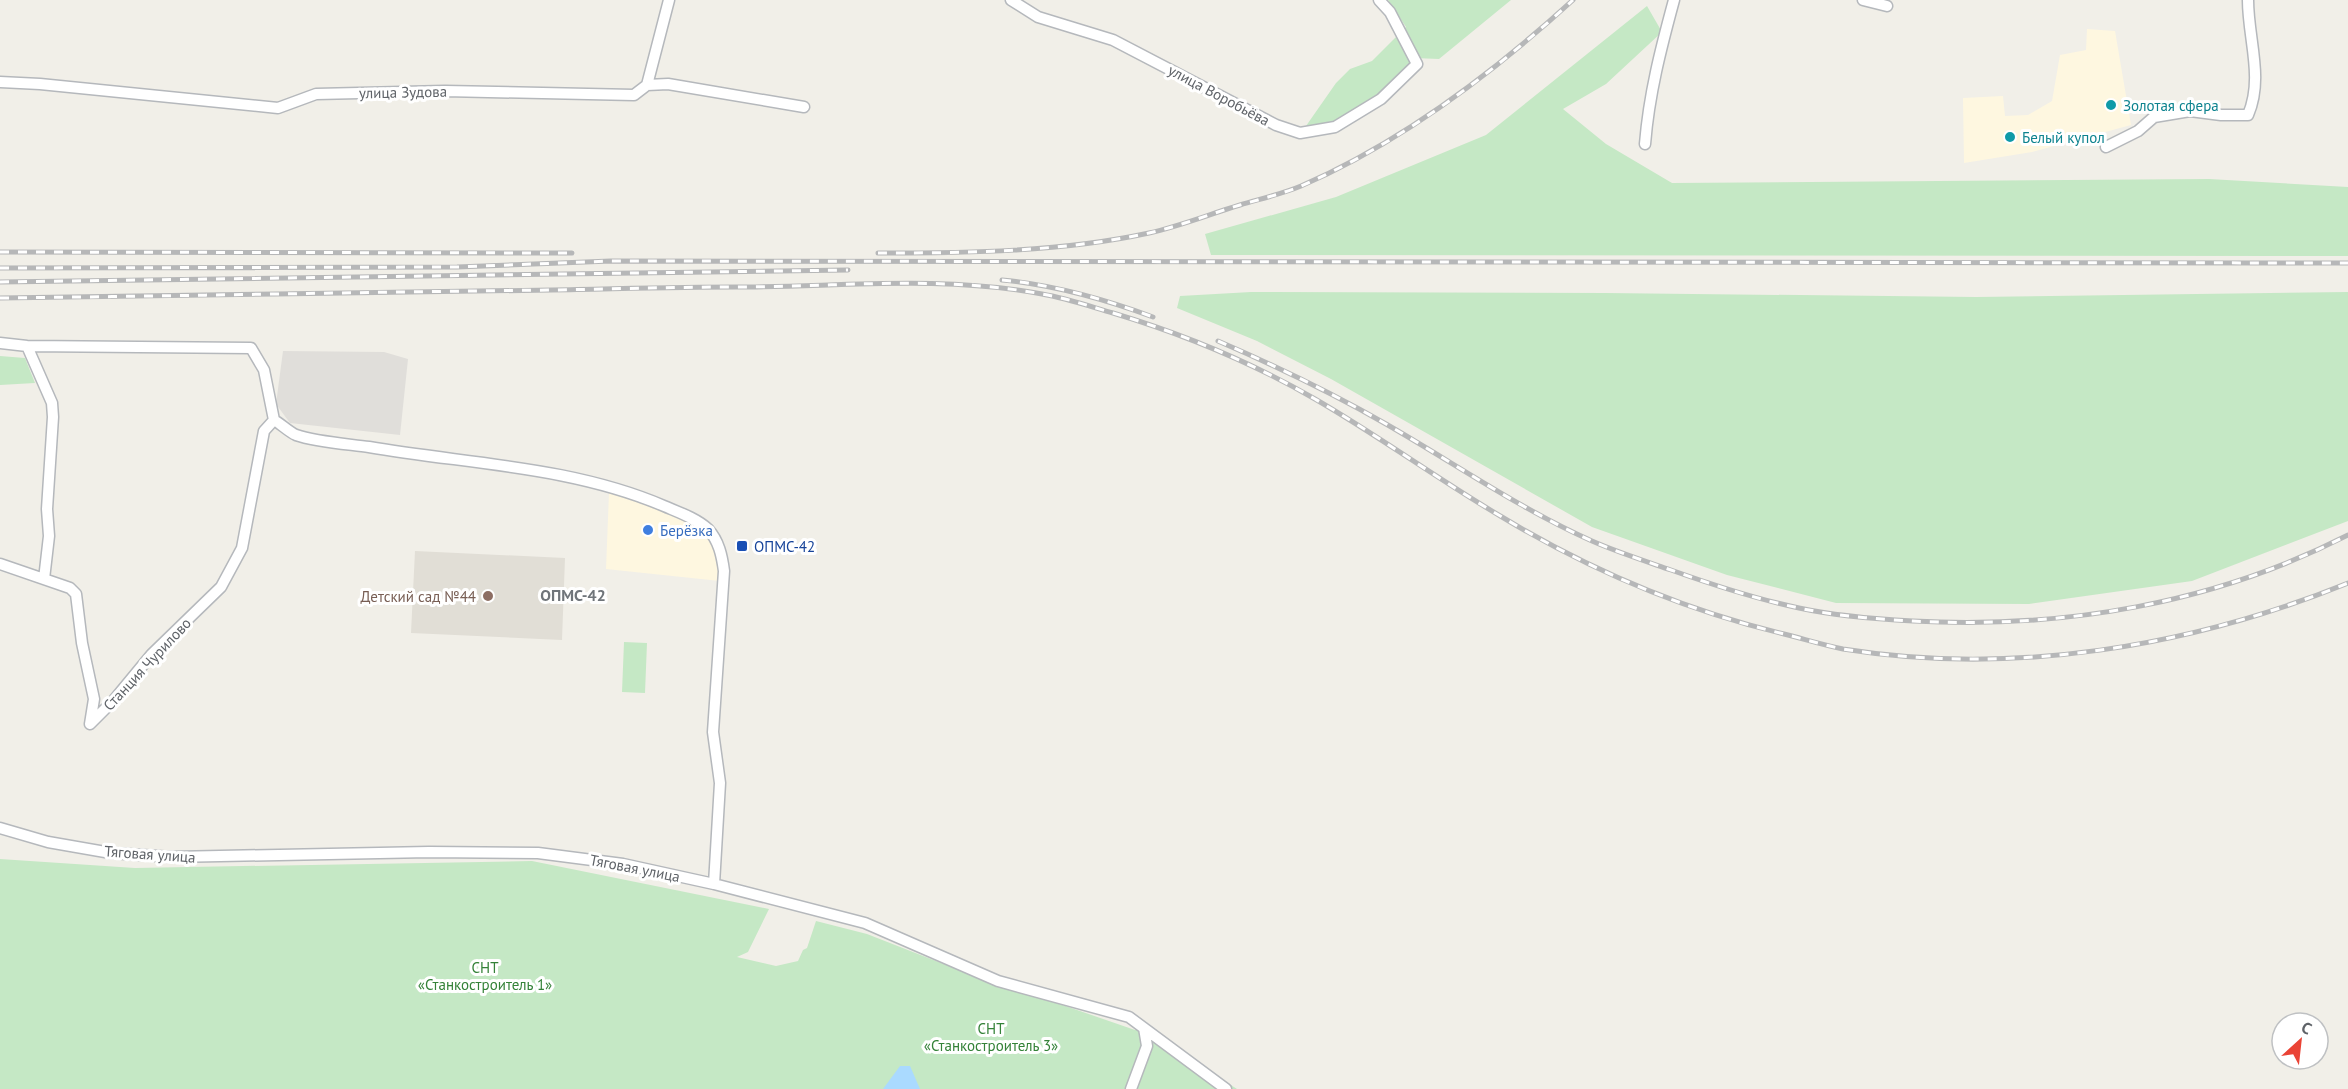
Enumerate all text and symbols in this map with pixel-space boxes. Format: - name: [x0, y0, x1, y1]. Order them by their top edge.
- street label: улица Воробьёва: [1165, 60, 1273, 130]
- street label: улица Зудова: [359, 82, 447, 102]
- place label: Золотая сфера: [2123, 96, 2219, 115]
- marker: Золотая сфера: [2104, 98, 2118, 112]
- place label: Белый купол: [2022, 128, 2105, 147]
- marker: Белый купол: [2003, 130, 2017, 144]
- place label: Берёзка: [660, 521, 713, 540]
- marker: Берёзка: [641, 523, 655, 537]
- place label: ОПМС-42: [754, 537, 815, 556]
- marker: ОПМС-42: [735, 539, 749, 553]
- district label: ОПМС-42: [540, 585, 606, 605]
- place label: Детский сад №44: [361, 587, 476, 606]
- marker: Детский сад №44: [481, 589, 495, 603]
- street label: Станция Чурилово: [99, 614, 195, 714]
- street label: Тяговая улица: [104, 841, 196, 867]
- street label: Тяговая улица: [588, 850, 682, 886]
- park label: СНТ «Станкостроитель 1»: [418, 958, 552, 994]
- north arrow: [2270, 1011, 2330, 1071]
- text: С: [2298, 1017, 2315, 1039]
- park label: СНТ «Станкостроитель 3»: [924, 1019, 1058, 1055]

